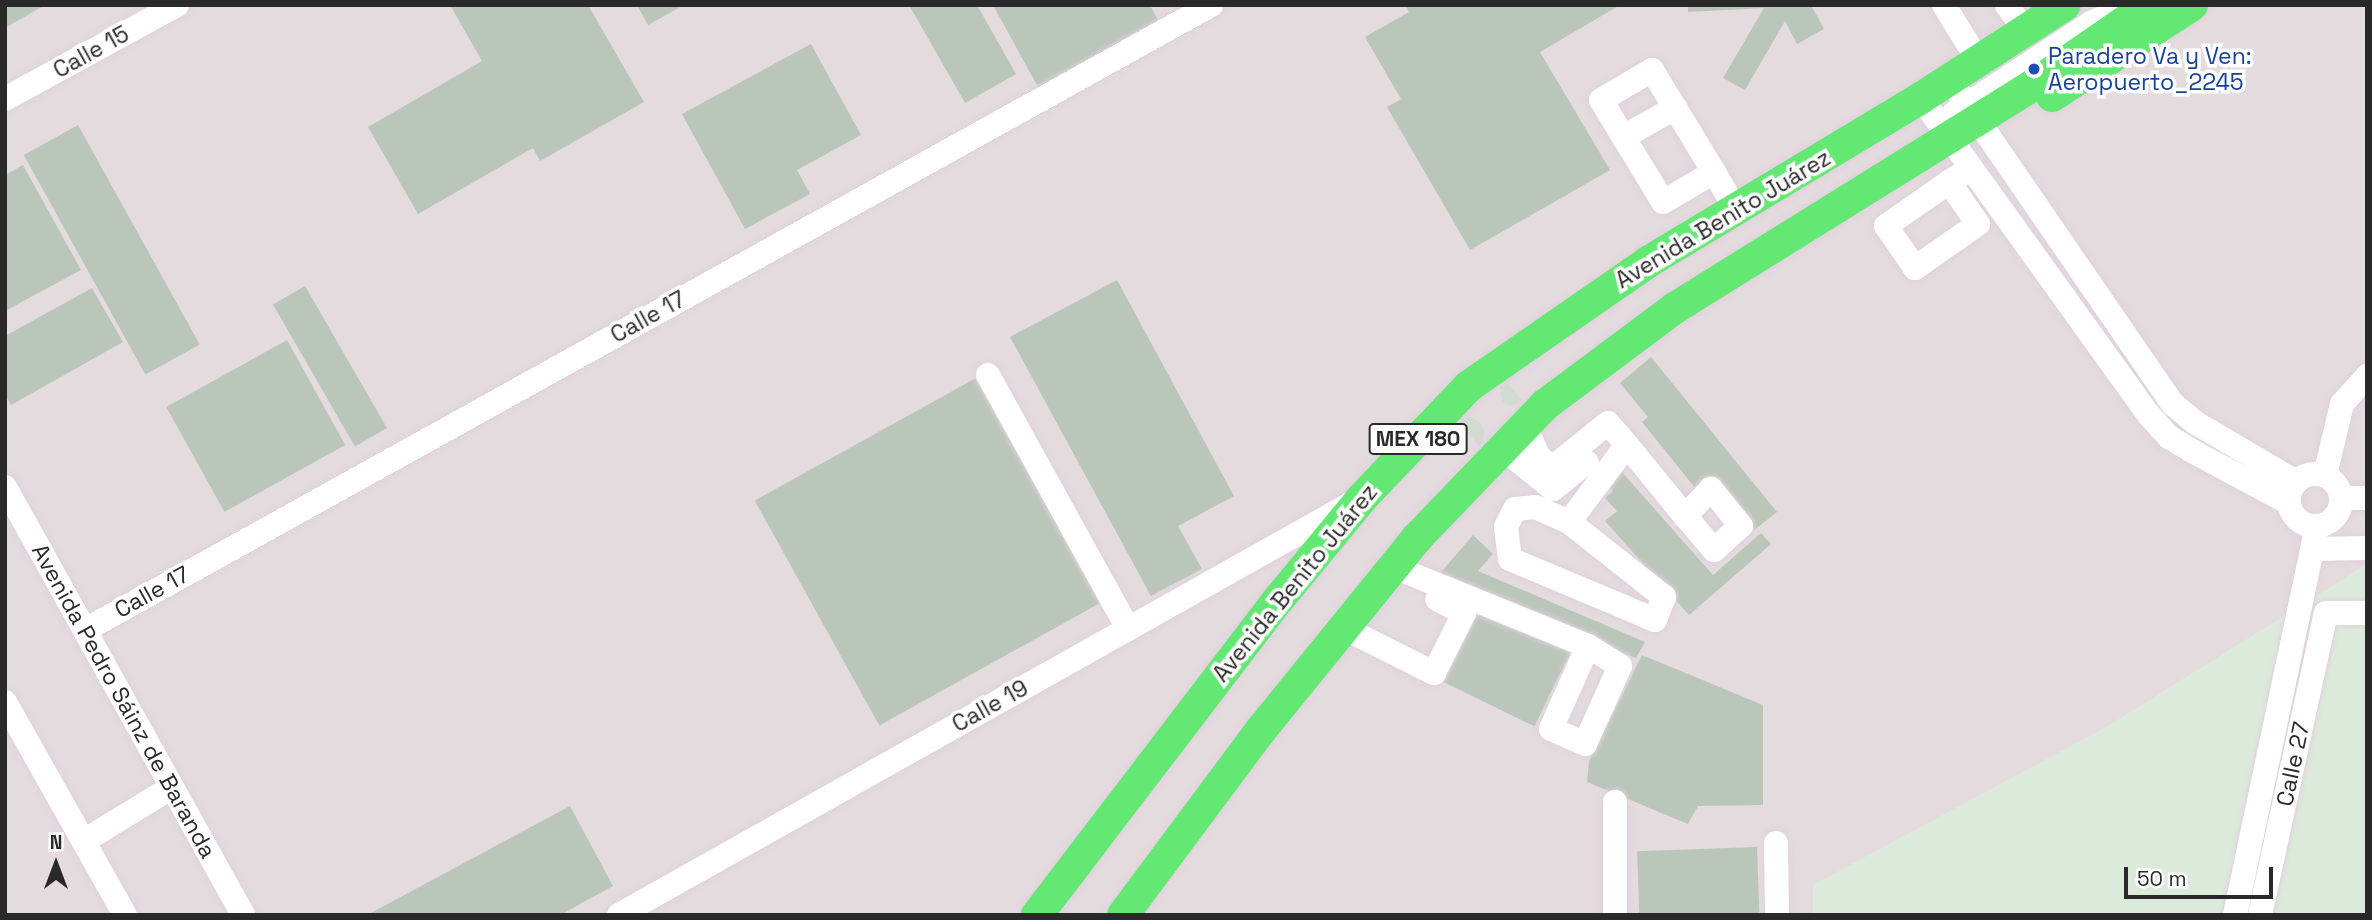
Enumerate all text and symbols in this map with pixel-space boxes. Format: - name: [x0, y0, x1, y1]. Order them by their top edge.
- street label: Calle 15: [48, 20, 134, 84]
- place label: Paradero Va y Ven: Aeropuerto_2245: [2048, 42, 2252, 96]
- marker: Paradero Va y Ven: Aeropuerto_2245: [2026, 61, 2042, 77]
- street label: Avenida Benito Juárez: [1610, 144, 1836, 294]
- street label: Calle 17: [606, 285, 690, 349]
- road number: MEX 180: [1367, 422, 1469, 457]
- street label: Avenida Benito Juárez: [1207, 479, 1383, 687]
- street label: Avenida Pedro Sáinz de Baranda: [26, 539, 222, 863]
- street label: Calle 17: [110, 560, 194, 624]
- street label: Calle 19: [947, 674, 1033, 738]
- street label: Calle 27: [2271, 719, 2315, 809]
- north arrow: [21, 829, 91, 899]
- text: N: [50, 830, 62, 855]
- scale bar: [2127, 853, 2276, 897]
- text: 50 m: [2137, 865, 2187, 892]

